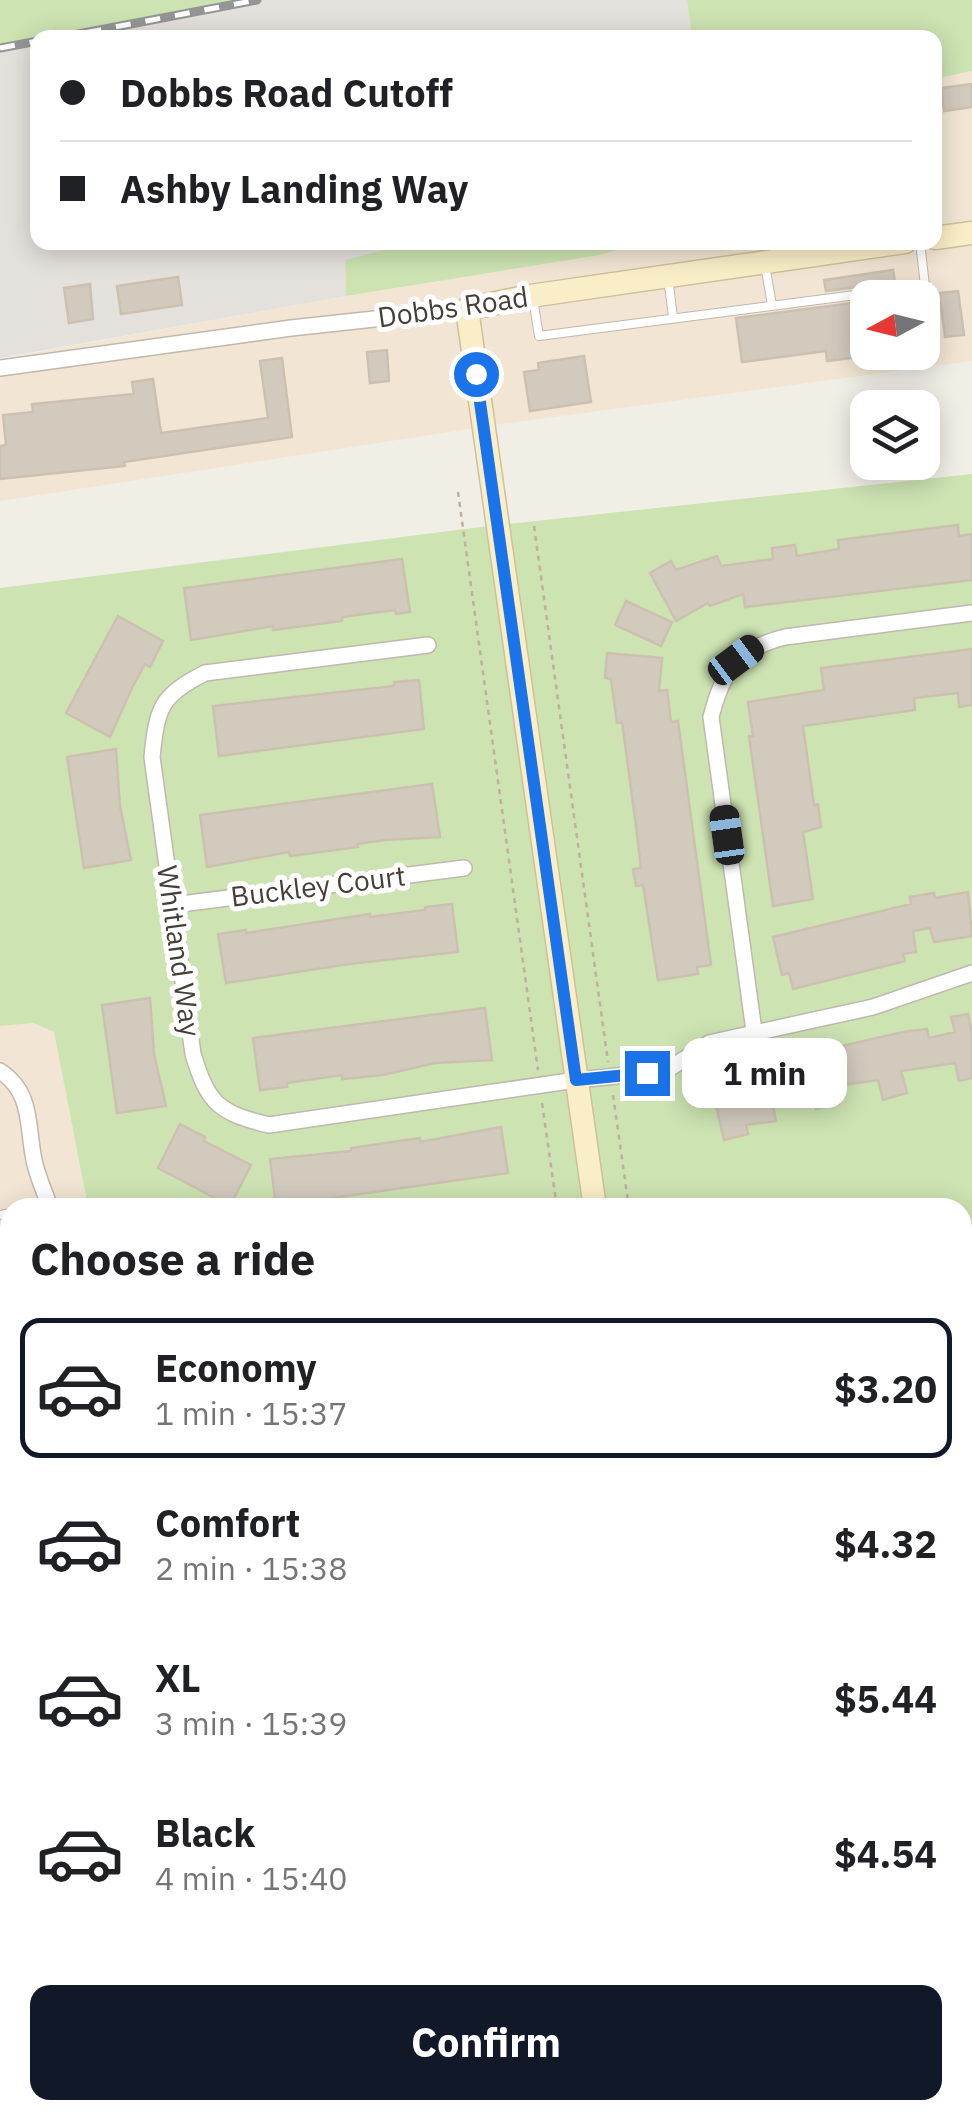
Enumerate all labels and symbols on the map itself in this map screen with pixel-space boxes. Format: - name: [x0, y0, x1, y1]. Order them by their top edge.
- street label: Dobbs Road: [375, 278, 531, 335]
- north arrow: [850, 280, 940, 370]
- route start: [454, 352, 499, 397]
- car: [703, 630, 769, 690]
- car: [708, 803, 746, 867]
- street label: Buckley Court: [229, 856, 407, 915]
- street label: Whitland Way: [149, 863, 210, 1039]
- callout: 1 min: [682, 1038, 847, 1108]
- route end: [625, 1051, 670, 1096]

